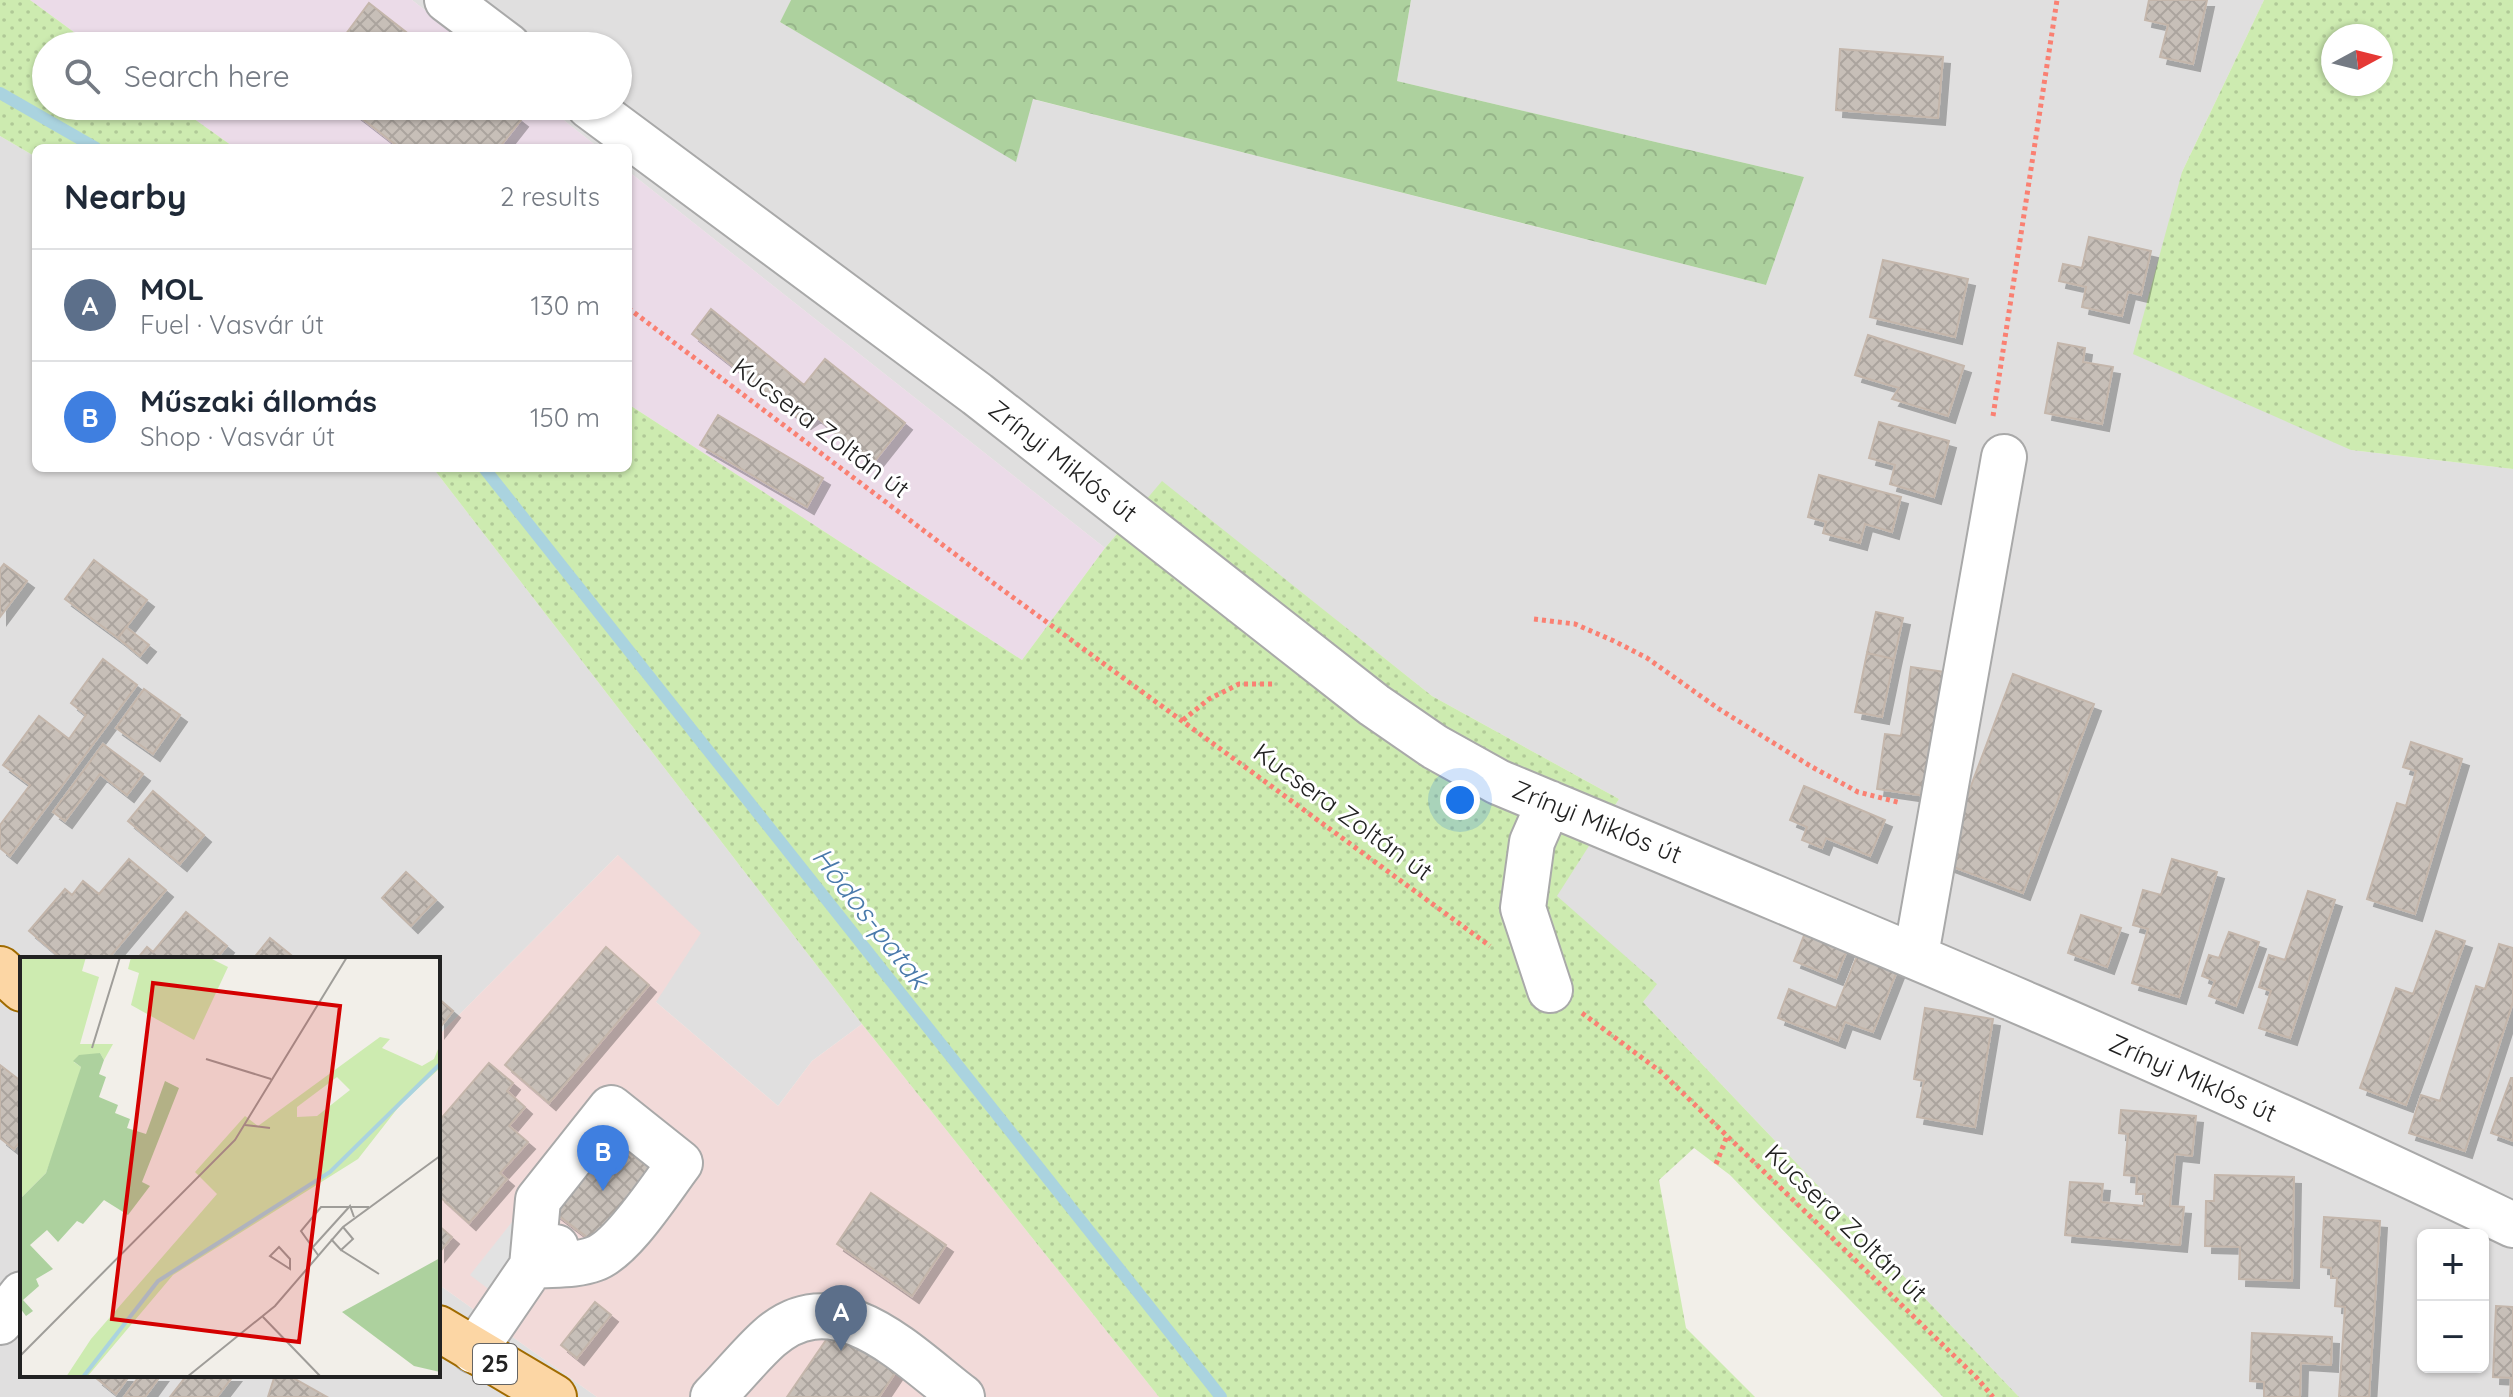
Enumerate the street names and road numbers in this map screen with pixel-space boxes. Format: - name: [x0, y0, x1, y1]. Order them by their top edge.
- street label: Kucsera Zoltán út: [726, 350, 916, 505]
- street label: Zrínyi Miklós út: [982, 392, 1144, 529]
- street label: Kucsera Zoltán út: [1247, 736, 1439, 888]
- street label: Zrínyi Miklós út: [1508, 773, 1687, 871]
- street label: Zrínyi Miklós út: [2104, 1026, 2282, 1129]
- street label: Kucsera Zoltán út: [1758, 1137, 1935, 1309]
- road number: 25: [473, 1344, 517, 1384]

